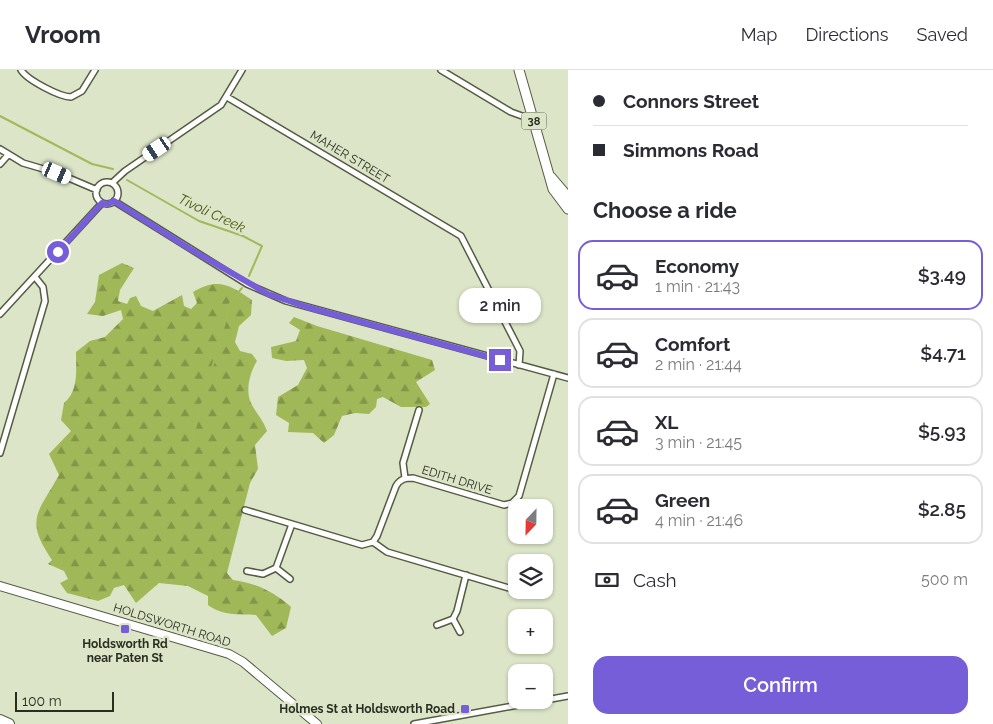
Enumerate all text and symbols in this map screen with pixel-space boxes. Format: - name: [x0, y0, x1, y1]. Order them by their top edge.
- text: Vroom: [25, 20, 101, 49]
- text: Map: [741, 24, 777, 45]
- text: Directions: [805, 24, 889, 45]
- text: Saved: [917, 24, 968, 45]
- text: Connors Street: [623, 90, 759, 112]
- road number: 38: [522, 112, 546, 129]
- street label: MAHER STREET: [308, 128, 393, 187]
- car: [140, 134, 173, 164]
- text: Simmons Road: [623, 139, 759, 161]
- car: [40, 160, 73, 186]
- water label: Tivoli Creek: [176, 190, 249, 236]
- text: Choose a ride: [593, 197, 737, 223]
- route start: [47, 241, 69, 263]
- icon: car: [595, 253, 640, 298]
- text: Economy: [655, 255, 739, 277]
- text: $3.49: [918, 264, 966, 286]
- text: 1 min · 21:43: [655, 277, 740, 296]
- callout: 2 min: [459, 288, 541, 322]
- text: 2 min: [480, 296, 521, 315]
- icon: car: [595, 331, 640, 376]
- text: Comfort: [655, 333, 730, 355]
- text: $4.71: [920, 342, 966, 364]
- route end: [489, 349, 511, 371]
- text: 2 min · 21:44: [655, 355, 742, 374]
- icon: car: [595, 409, 640, 454]
- text: XL: [655, 411, 678, 433]
- text: $5.93: [918, 420, 966, 442]
- text: 3 min · 21:45: [655, 433, 742, 452]
- street label: EDITH DRIVE: [420, 463, 494, 497]
- icon: car: [595, 487, 640, 532]
- text: Green: [655, 489, 710, 511]
- text: $2.85: [918, 498, 966, 520]
- north arrow: [508, 499, 552, 544]
- map controls: [508, 499, 553, 709]
- text: 4 min · 21:46: [655, 511, 743, 530]
- button: layers: [508, 554, 553, 599]
- icon: cash: [593, 566, 621, 594]
- text: Cash: [633, 569, 677, 591]
- text: 500 m: [921, 570, 968, 589]
- street label: HOLDSWORTH ROAD: [112, 600, 233, 650]
- button: +: [508, 609, 553, 654]
- marker: Holdsworth Rd near Paten St: [119, 623, 131, 635]
- place label: Holdsworth Rd near Paten St: [82, 637, 168, 665]
- button: Confirm: [593, 656, 968, 714]
- button: −: [508, 664, 553, 709]
- scale bar: [15, 689, 114, 712]
- text: 100 m: [22, 693, 62, 709]
- place label: Holmes St at Holdsworth Road: [279, 702, 455, 716]
- marker: Holmes St at Holdsworth Road: [459, 703, 471, 715]

